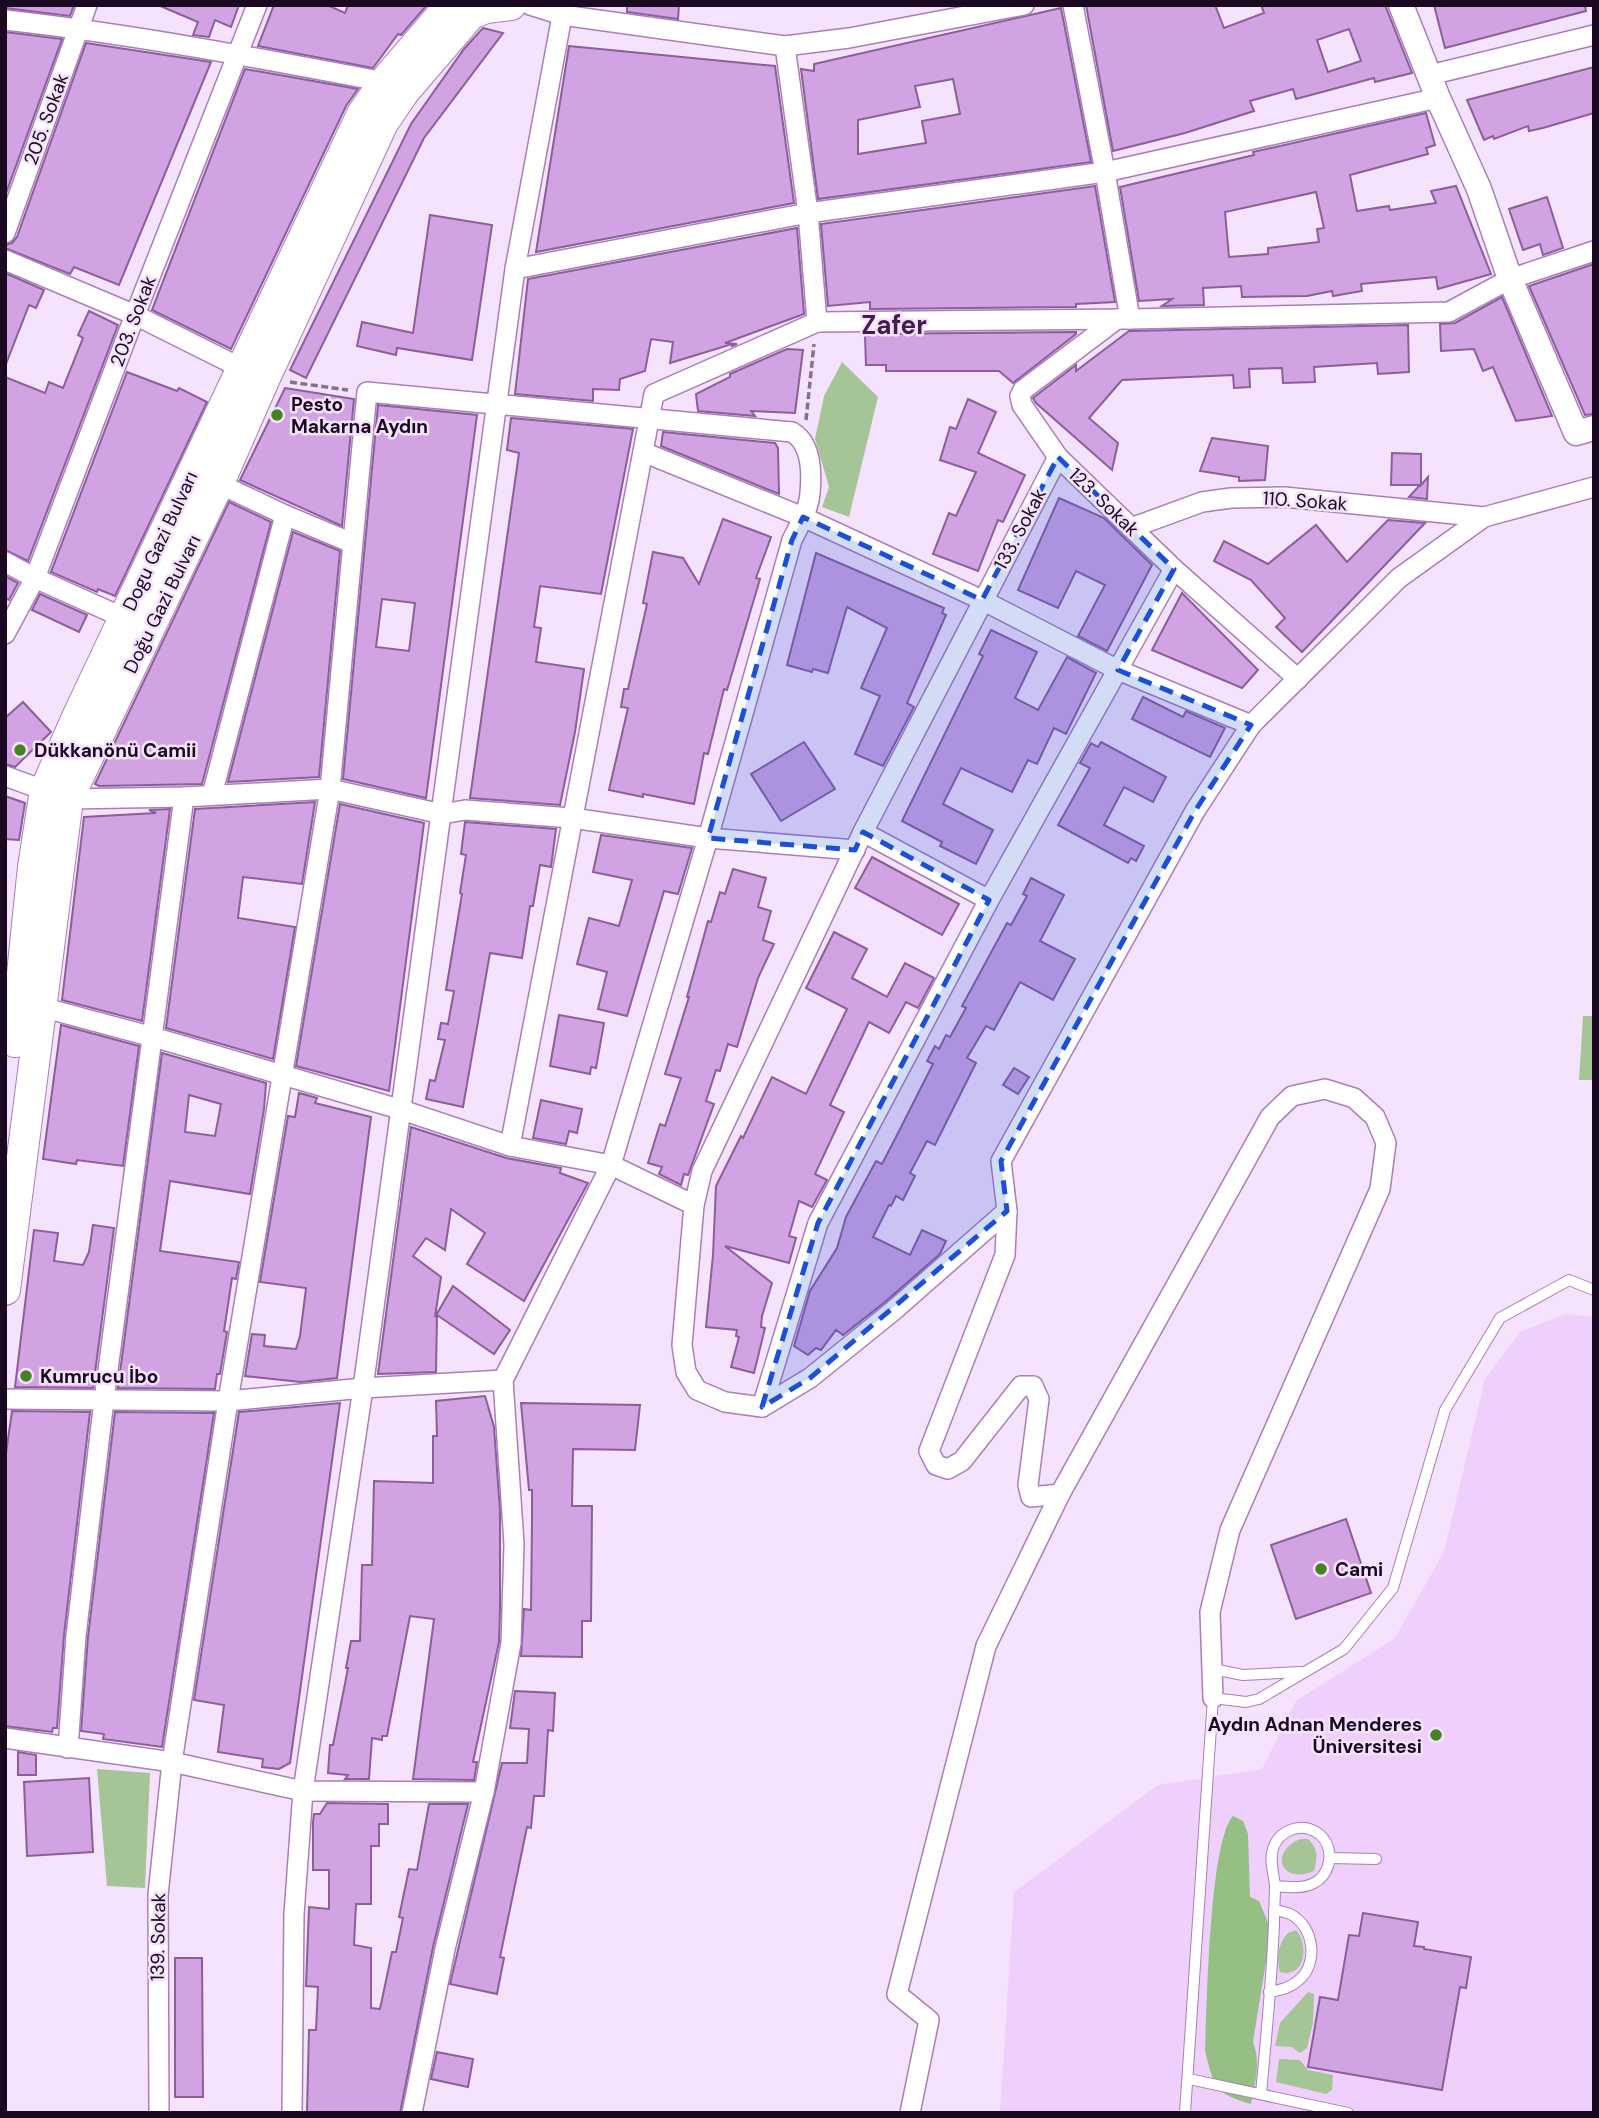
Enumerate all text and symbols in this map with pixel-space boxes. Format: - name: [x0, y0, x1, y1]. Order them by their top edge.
- street label: 205. Sokak: [18, 69, 74, 168]
- street label: 203. Sokak: [104, 272, 162, 370]
- district label: Zafer: [861, 308, 927, 342]
- place label: Pesto Makarna Aydın: [291, 392, 428, 439]
- marker: Pesto Makarna Aydın: [269, 407, 285, 423]
- street label: 123. Sokak: [1063, 462, 1145, 542]
- street label: Dogu Gazi Bulvarı: [117, 467, 203, 615]
- street label: 133. Sokak: [988, 484, 1052, 574]
- street label: 110. Sokak: [1262, 486, 1348, 516]
- street label: Doğu Gazi Bulvarı: [118, 531, 206, 677]
- place label: Dükkanönü Camii: [34, 738, 197, 763]
- marker: Dükkanönü Camii: [12, 742, 28, 758]
- place label: Kumrucu İbo: [40, 1364, 158, 1389]
- marker: Kumrucu İbo: [18, 1368, 34, 1384]
- place label: Cami: [1335, 1557, 1383, 1582]
- marker: Cami: [1313, 1561, 1329, 1577]
- place label: Aydın Adnan Menderes Üniversitesi: [1208, 1712, 1422, 1759]
- marker: Aydın Adnan Menderes Üniversitesi: [1428, 1727, 1444, 1743]
- street label: 139. Sokak: [145, 1892, 171, 1981]

